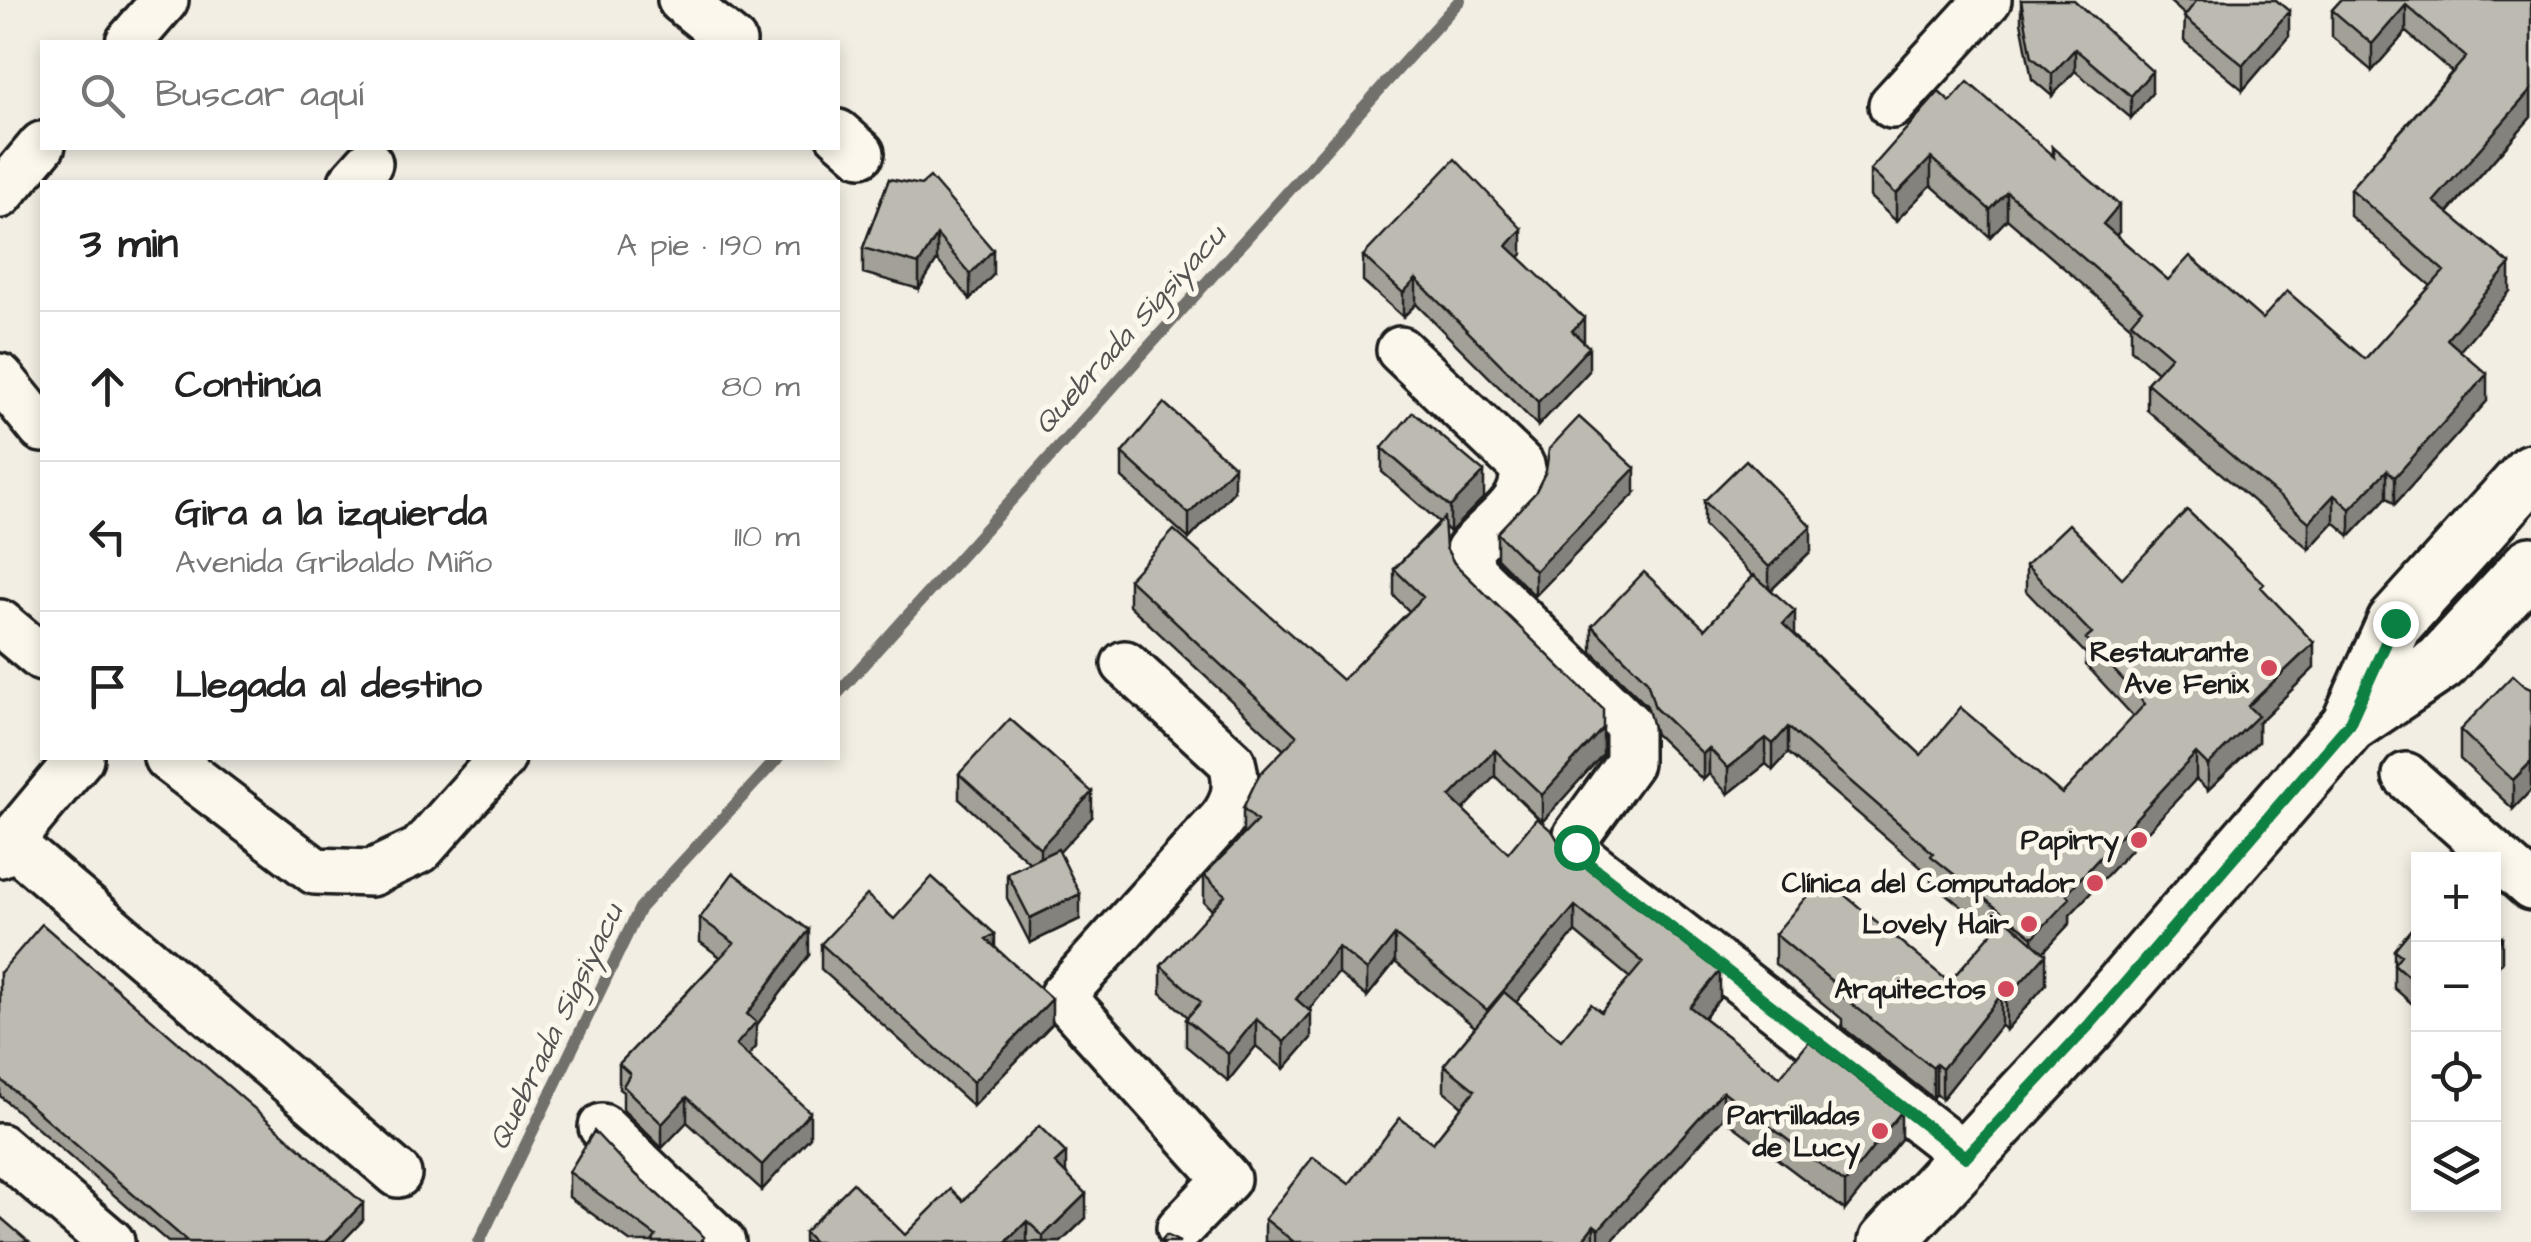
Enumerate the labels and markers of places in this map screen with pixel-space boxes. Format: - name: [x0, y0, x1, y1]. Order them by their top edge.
- place label: Restaurante Ave Fenix: [2090, 633, 2250, 704]
- marker: Restaurante Ave Fenix: [2258, 657, 2280, 679]
- place label: Papirry: [2021, 821, 2120, 863]
- marker: Papirry: [2128, 829, 2150, 851]
- place label: Clínica del Computador: [1782, 864, 2076, 904]
- marker: Clínica del Computador: [2084, 872, 2106, 894]
- place label: Lovely Hair: [1862, 905, 2010, 947]
- marker: Lovely Hair: [2018, 913, 2040, 935]
- place label: Arquitectos: [1834, 970, 1986, 1009]
- marker: Arquitectos: [1995, 978, 2017, 1000]
- place label: Parrilladas de Lucy: [1727, 1096, 1861, 1170]
- marker: Parrilladas de Lucy: [1869, 1120, 1891, 1142]

